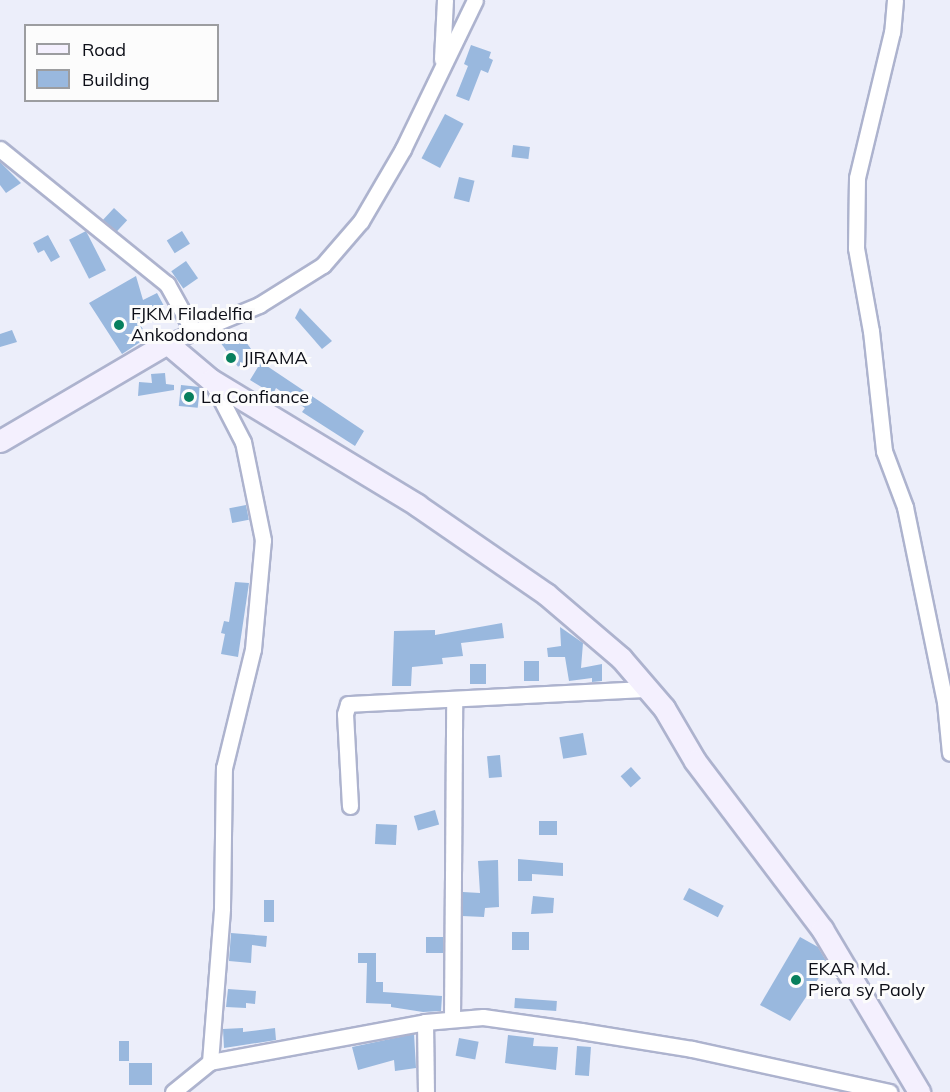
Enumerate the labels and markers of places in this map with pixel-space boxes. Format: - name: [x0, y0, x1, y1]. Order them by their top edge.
- place label: FJKM Filadelfia Ankodondona: [131, 304, 253, 346]
- marker: FJKM Filadelfia Ankodondona: [112, 318, 126, 332]
- place label: JIRAMA: [243, 347, 308, 369]
- marker: JIRAMA: [224, 351, 238, 365]
- place label: La Confiance: [201, 386, 309, 408]
- marker: La Confiance: [182, 390, 196, 404]
- place label: EKAR Md. Piera sy Paoly: [808, 959, 925, 1002]
- marker: EKAR Md. Piera sy Paoly: [789, 973, 803, 987]

